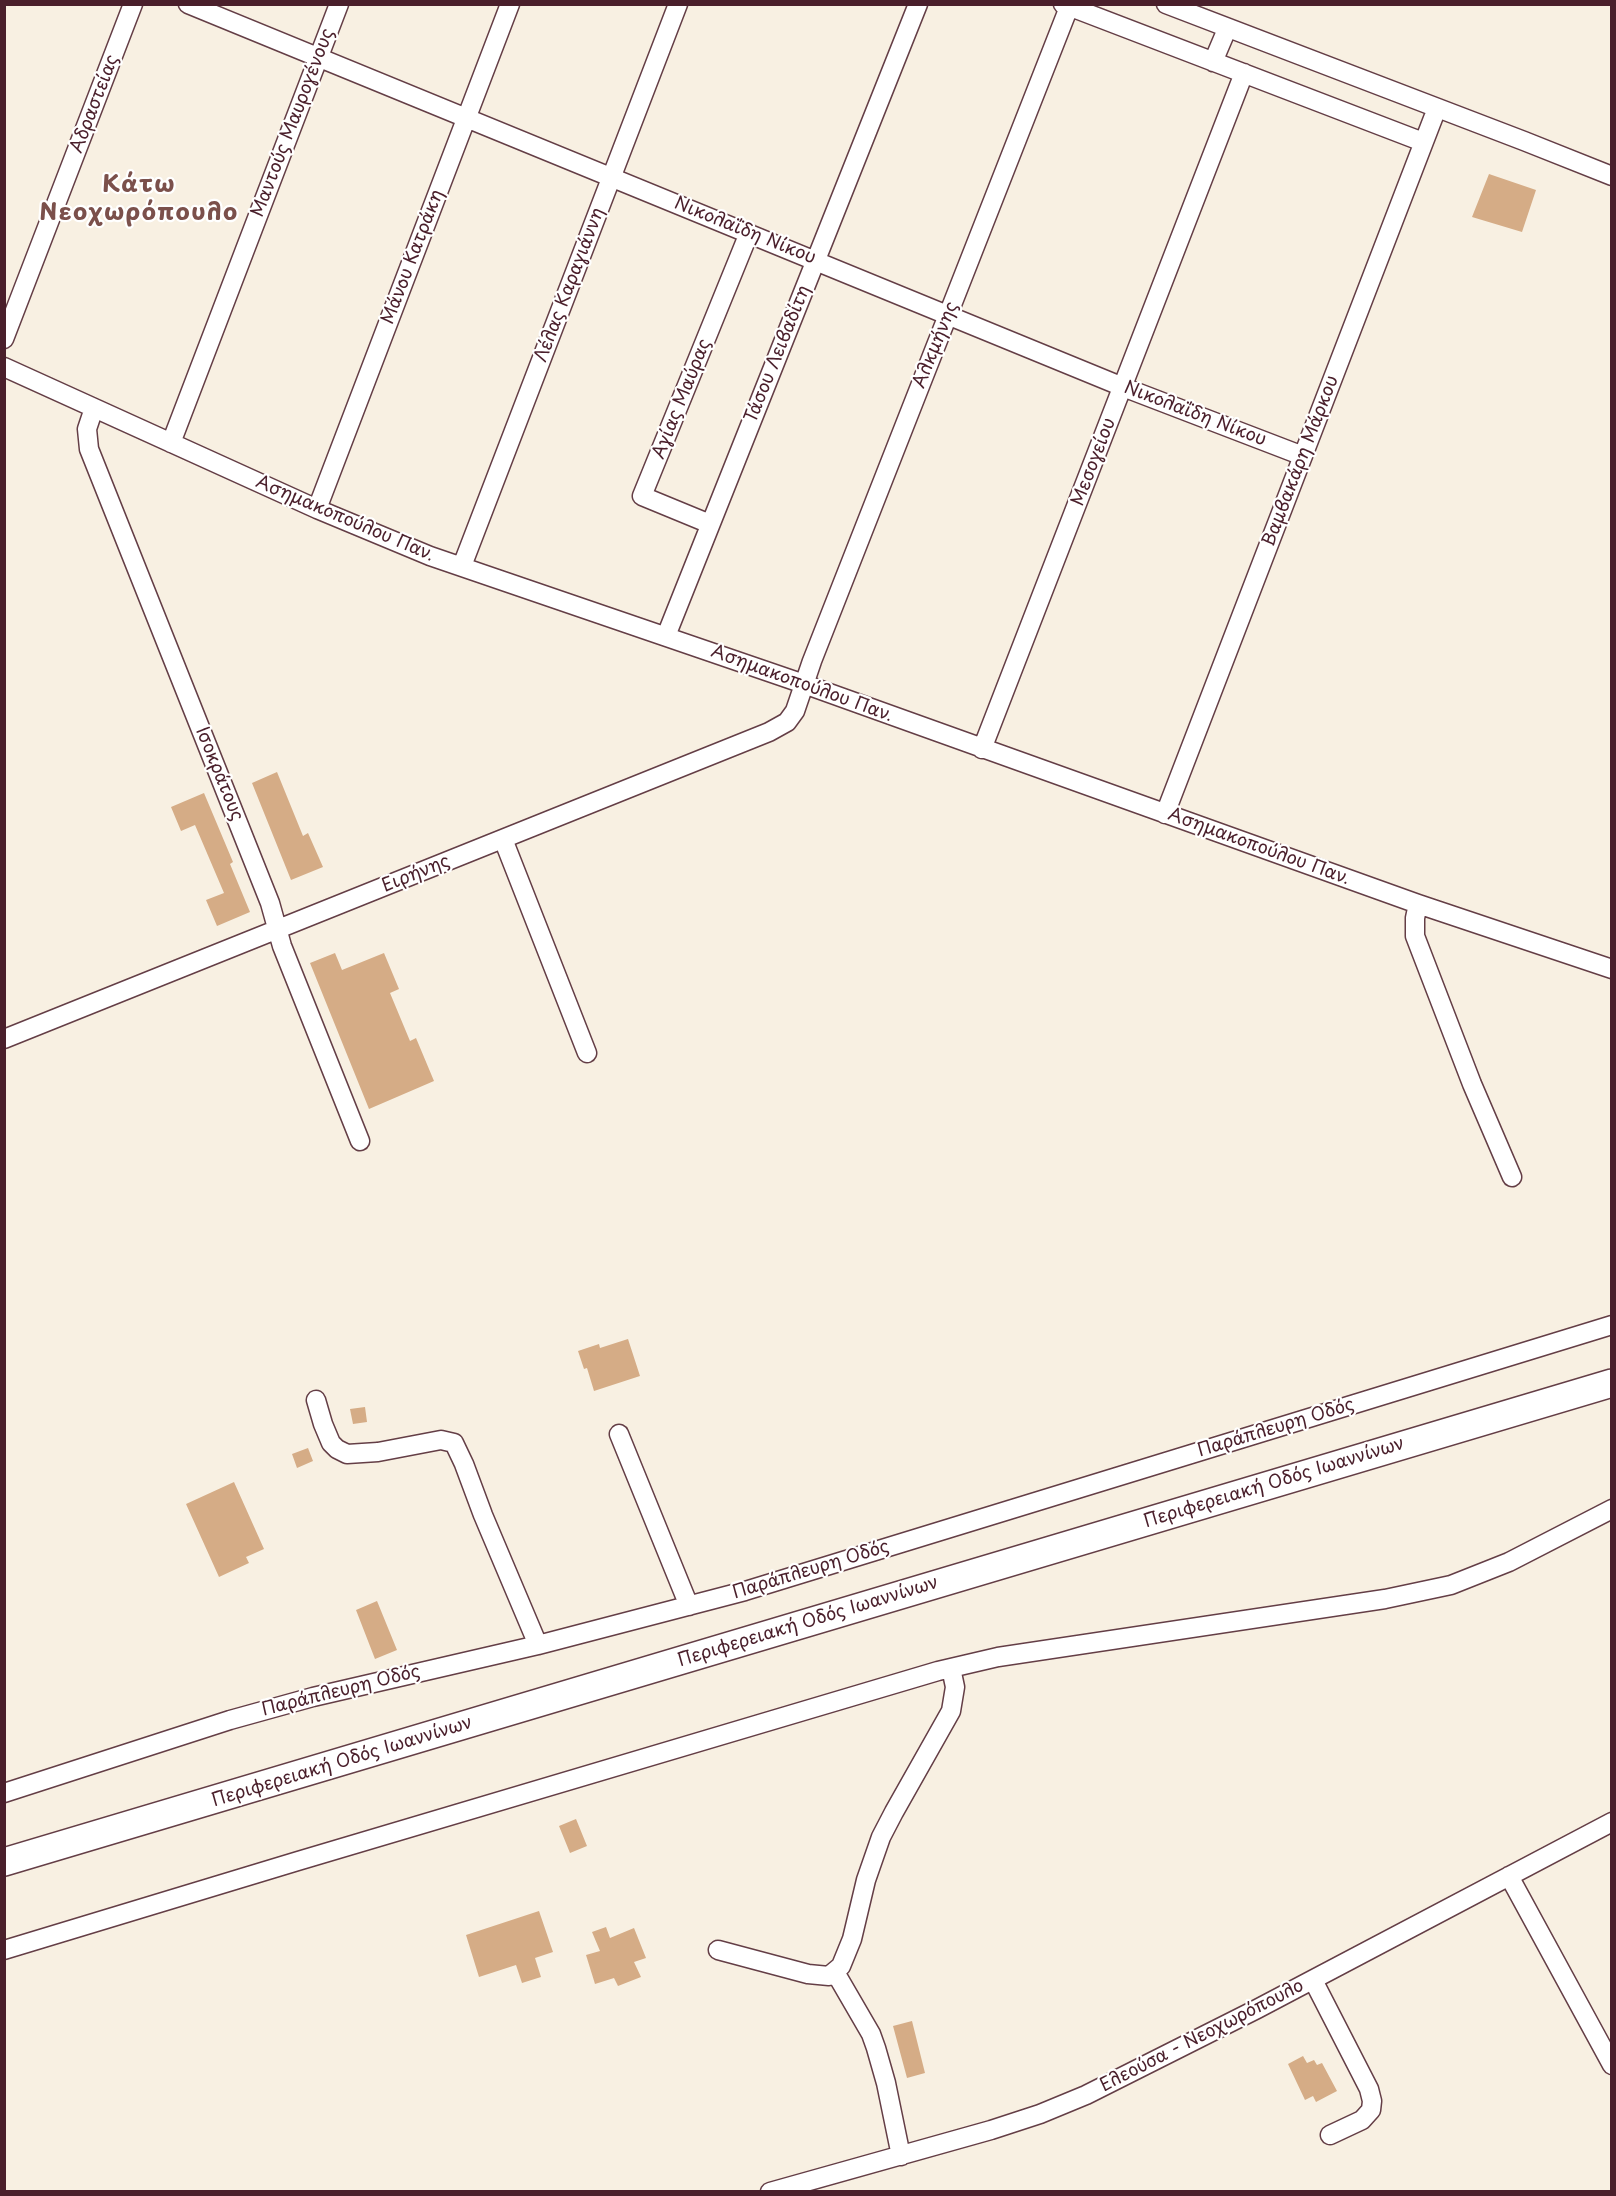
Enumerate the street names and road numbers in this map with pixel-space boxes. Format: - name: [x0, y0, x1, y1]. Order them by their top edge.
- street label: Μαντούς Μαυρογένους: [247, 26, 339, 220]
- street label: Αδραστείας: [66, 52, 124, 156]
- street label: Μάνου Κατράκη: [377, 187, 449, 327]
- street label: Νικολαΐδη Νίκου: [671, 193, 819, 269]
- street label: Λέλας Καραγιάννη: [531, 205, 609, 365]
- street label: Τάσου Λειβαδίτη: [741, 282, 815, 426]
- street label: Αλκμήνης: [909, 299, 963, 391]
- street label: Αγίας Μαύρας: [648, 336, 716, 462]
- street label: Βαμβακάρη Μάρκου: [1258, 372, 1344, 550]
- street label: Νικολαΐδη Νίκου: [1121, 377, 1269, 451]
- street label: Μεσογείου: [1067, 415, 1121, 509]
- street label: Ασημακοπούλου Παν.: [252, 472, 438, 566]
- street label: Ασημακοπούλου Παν.: [708, 641, 896, 727]
- street label: Ισοκράτους: [190, 724, 248, 824]
- street label: Ασημακοπούλου Παν.: [1165, 804, 1353, 890]
- street label: Ειρήνης: [379, 851, 453, 897]
- street label: Παράπλευρη Οδός: [1195, 1394, 1357, 1462]
- street label: Περιφερειακή Οδός Ιωαννίνων: [1141, 1433, 1407, 1533]
- street label: Παράπλευρη Οδός: [730, 1536, 892, 1604]
- street label: Περιφερειακή Οδός Ιωαννίνων: [675, 1572, 941, 1672]
- street label: Παράπλευρη Οδός: [260, 1661, 422, 1721]
- street label: Περιφερειακή Οδός Ιωαννίνων: [209, 1712, 475, 1812]
- street label: Ελεούσα - Νεοχωρόπουλο: [1096, 1975, 1308, 2097]

